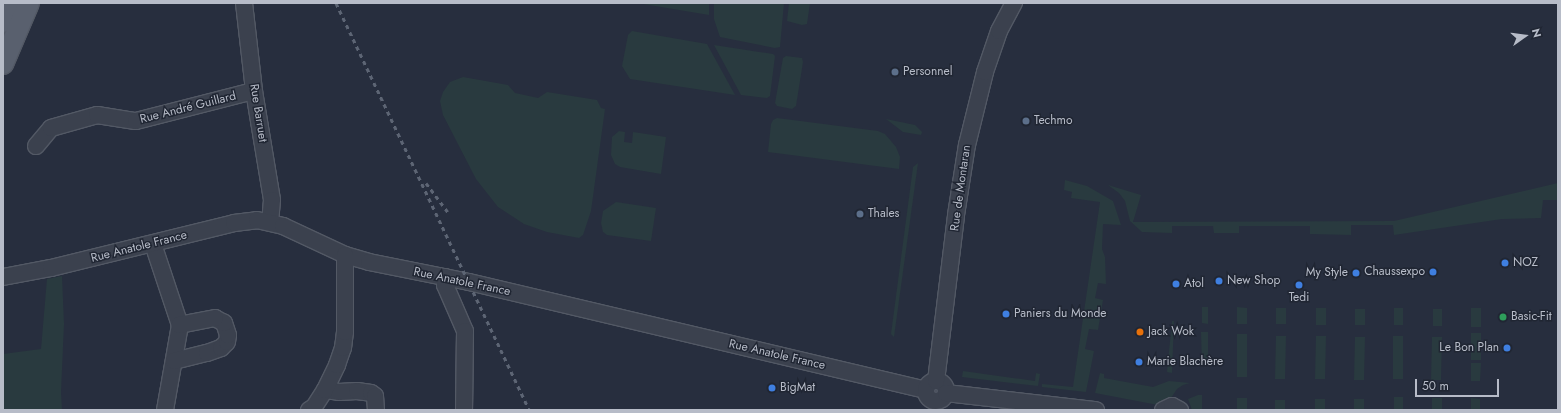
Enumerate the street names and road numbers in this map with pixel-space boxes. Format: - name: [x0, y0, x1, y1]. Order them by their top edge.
- street label: Rue Barruet: [246, 83, 270, 143]
- street label: Rue André Guillard: [138, 89, 238, 127]
- street label: Rue de Montaran: [948, 144, 974, 232]
- street label: Rue Anatole France: [89, 228, 189, 266]
- street label: Rue Anatole France: [412, 265, 512, 299]
- street label: Rue Anatole France: [727, 337, 827, 373]

